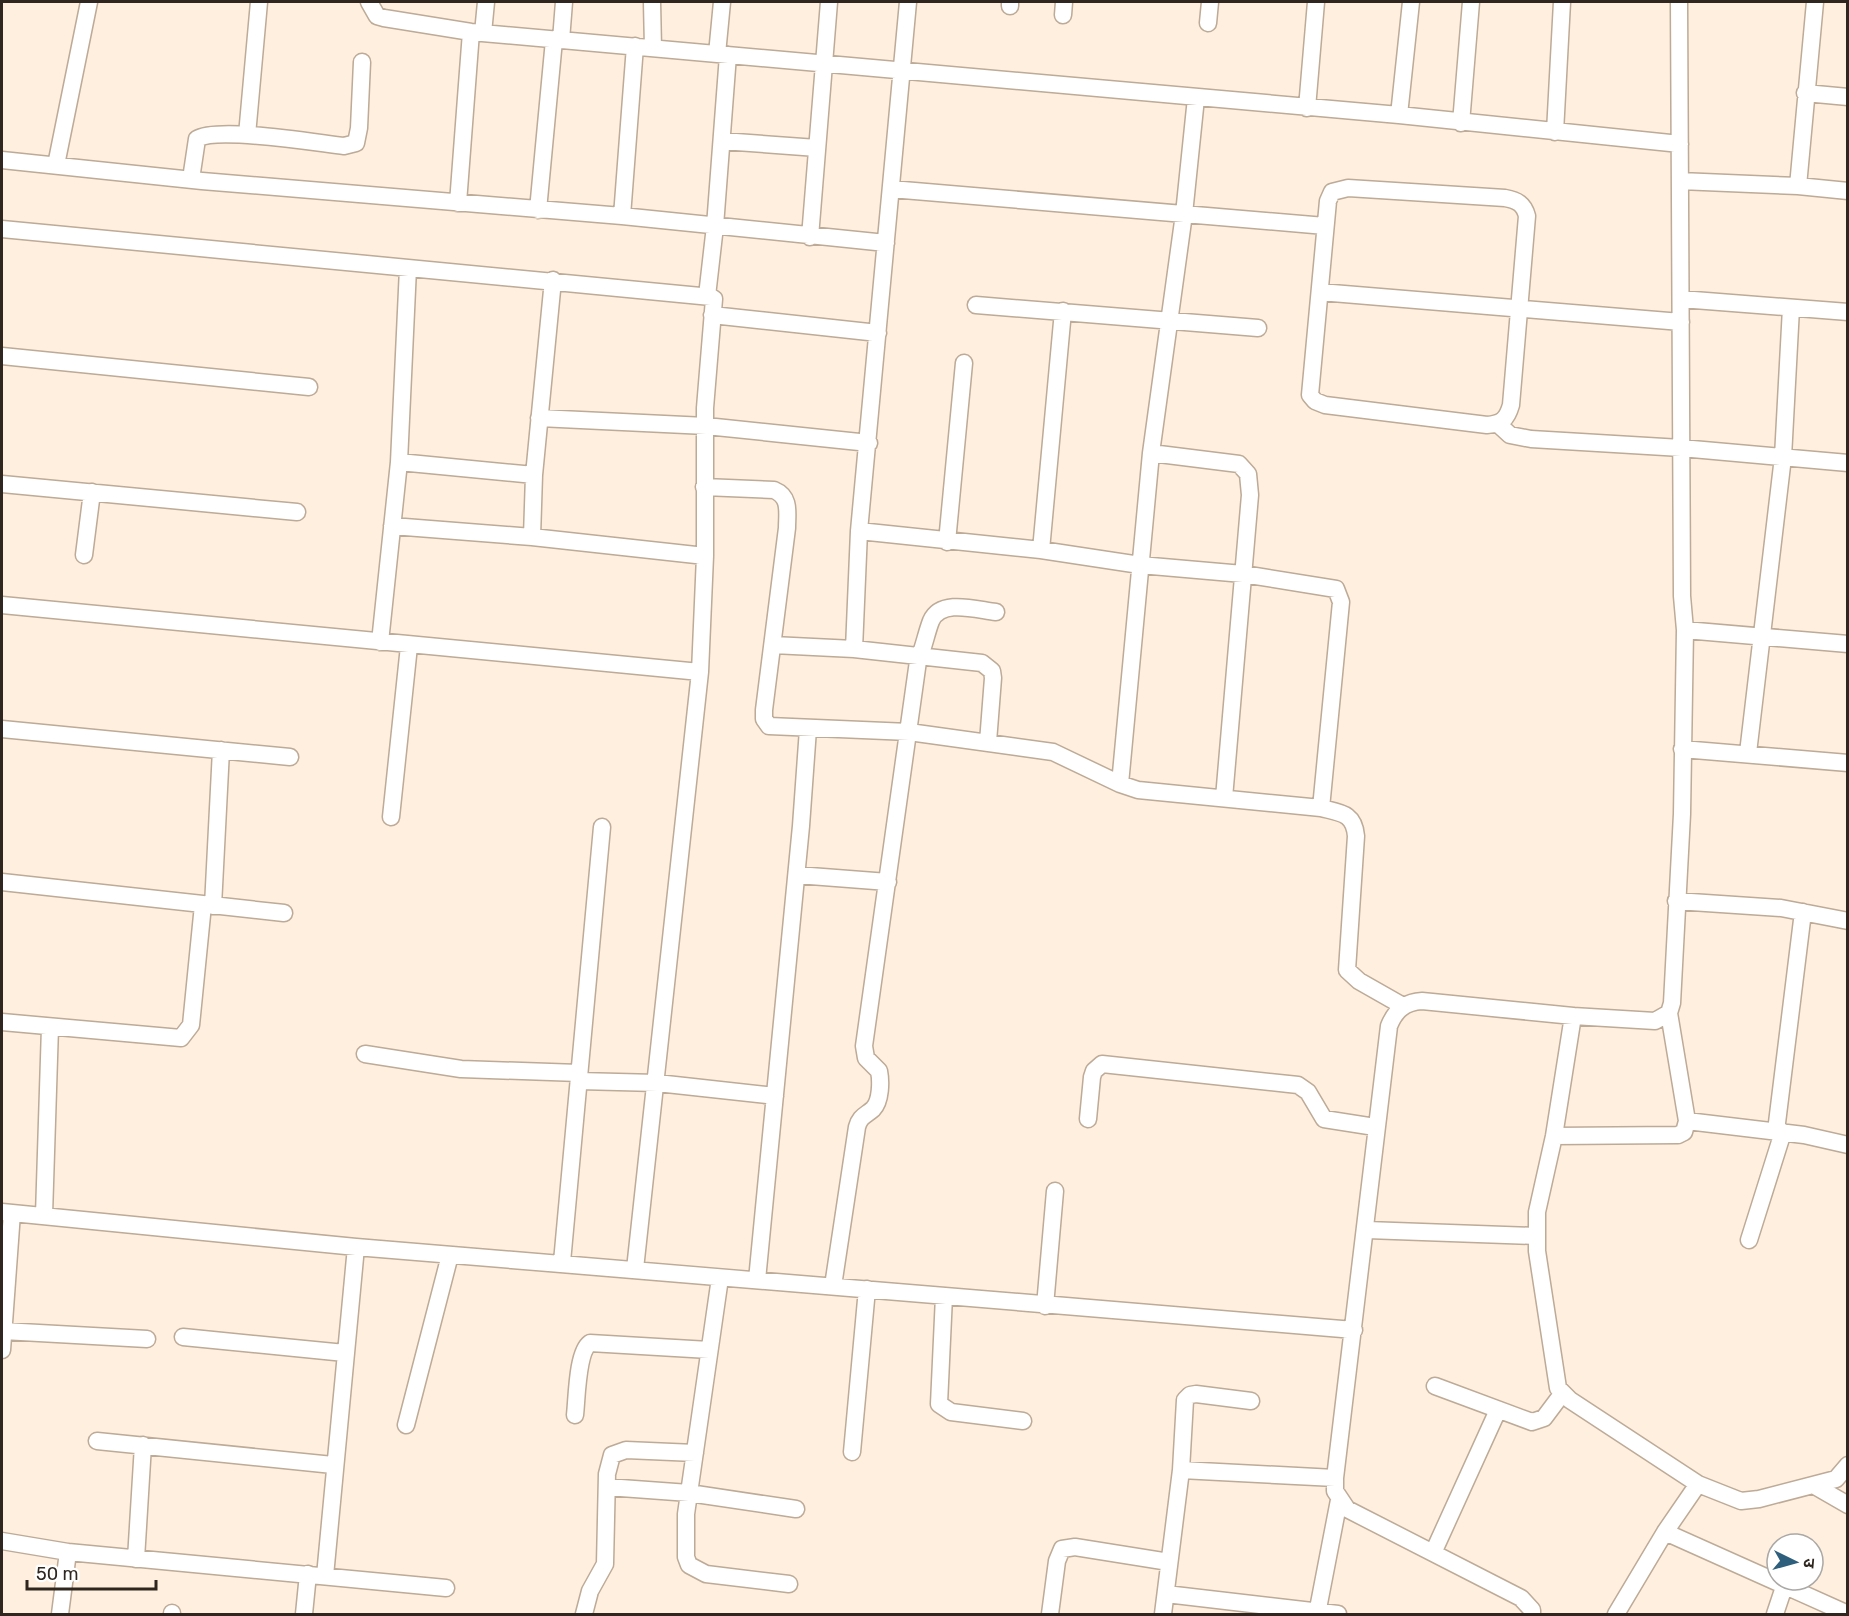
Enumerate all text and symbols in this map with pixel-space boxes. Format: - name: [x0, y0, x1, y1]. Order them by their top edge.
- north arrow: [1765, 1532, 1825, 1592]
- scale bar: [27, 1553, 156, 1591]
- text: उ: [1800, 1558, 1819, 1569]
- text: 50 m: [36, 1563, 79, 1585]

